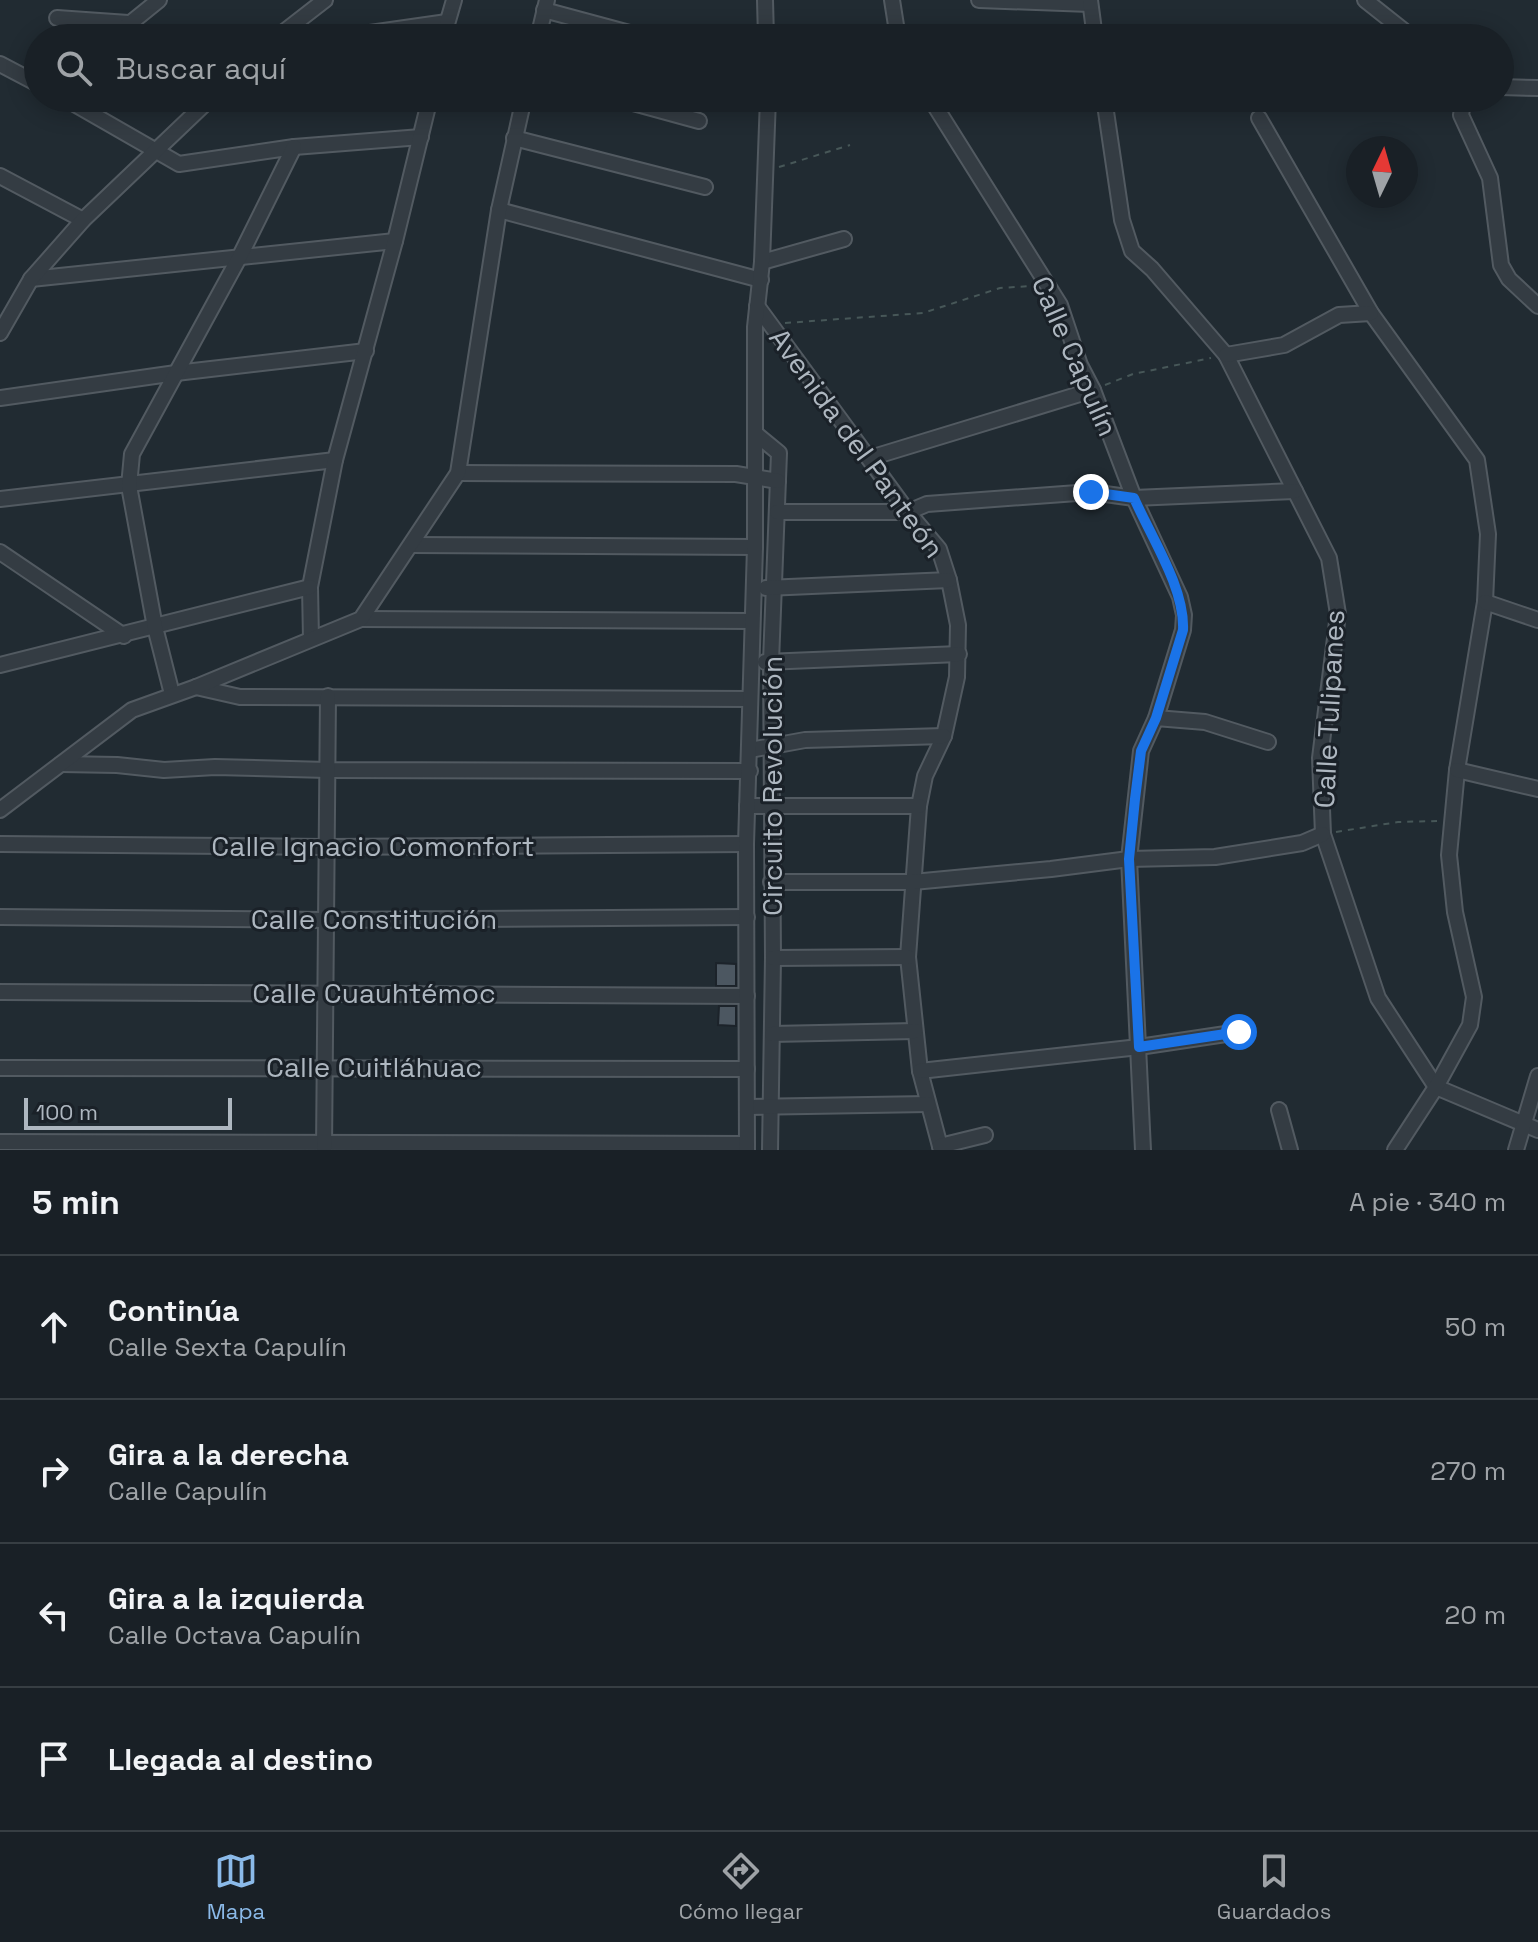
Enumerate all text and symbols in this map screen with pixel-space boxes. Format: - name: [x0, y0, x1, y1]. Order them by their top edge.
- search box: [24, 24, 1514, 112]
- icon: search: [52, 46, 96, 90]
- text: Buscar aquí: [116, 49, 286, 88]
- north arrow: [1346, 136, 1418, 208]
- street label: Calle Capulín: [1024, 270, 1126, 442]
- street label: Avenida del Panteón: [762, 321, 952, 565]
- route end: [1073, 474, 1109, 510]
- street label: Calle Tulipanes: [1306, 609, 1352, 809]
- street label: Circuito Revolución: [754, 656, 790, 916]
- street label: Calle Ignacio Comonfort: [211, 828, 535, 864]
- street label: Calle Constitución: [251, 901, 497, 937]
- street label: Calle Cuauhtémoc: [252, 975, 496, 1011]
- route start: [1221, 1014, 1257, 1050]
- street label: Calle Cuitláhuac: [266, 1049, 482, 1085]
- scale bar: [24, 1094, 232, 1130]
- text: 100 m: [36, 1098, 98, 1126]
- text: 5 min: [32, 1181, 120, 1224]
- text: A pie · 340 m: [1349, 1185, 1506, 1219]
- text: Continúa: [108, 1291, 239, 1330]
- icon: ahead: [32, 1305, 76, 1349]
- text: 50 m: [1445, 1310, 1506, 1344]
- text: Calle Sexta Capulín: [108, 1330, 347, 1364]
- text: Gira a la derecha: [108, 1435, 349, 1474]
- icon: right: [32, 1449, 76, 1493]
- text: 270 m: [1430, 1454, 1506, 1488]
- text: Calle Capulín: [108, 1474, 267, 1508]
- text: Gira a la izquierda: [108, 1579, 364, 1618]
- icon: left: [32, 1593, 76, 1637]
- text: 20 m: [1445, 1598, 1506, 1632]
- text: Calle Octava Capulín: [108, 1618, 361, 1652]
- icon: arrive: [32, 1737, 76, 1781]
- text: Llegada al destino: [108, 1740, 373, 1779]
- tab: Mapa: [207, 1849, 265, 1925]
- tab: Cómo llegar: [679, 1849, 803, 1925]
- tab: Guardados: [1217, 1849, 1331, 1925]

